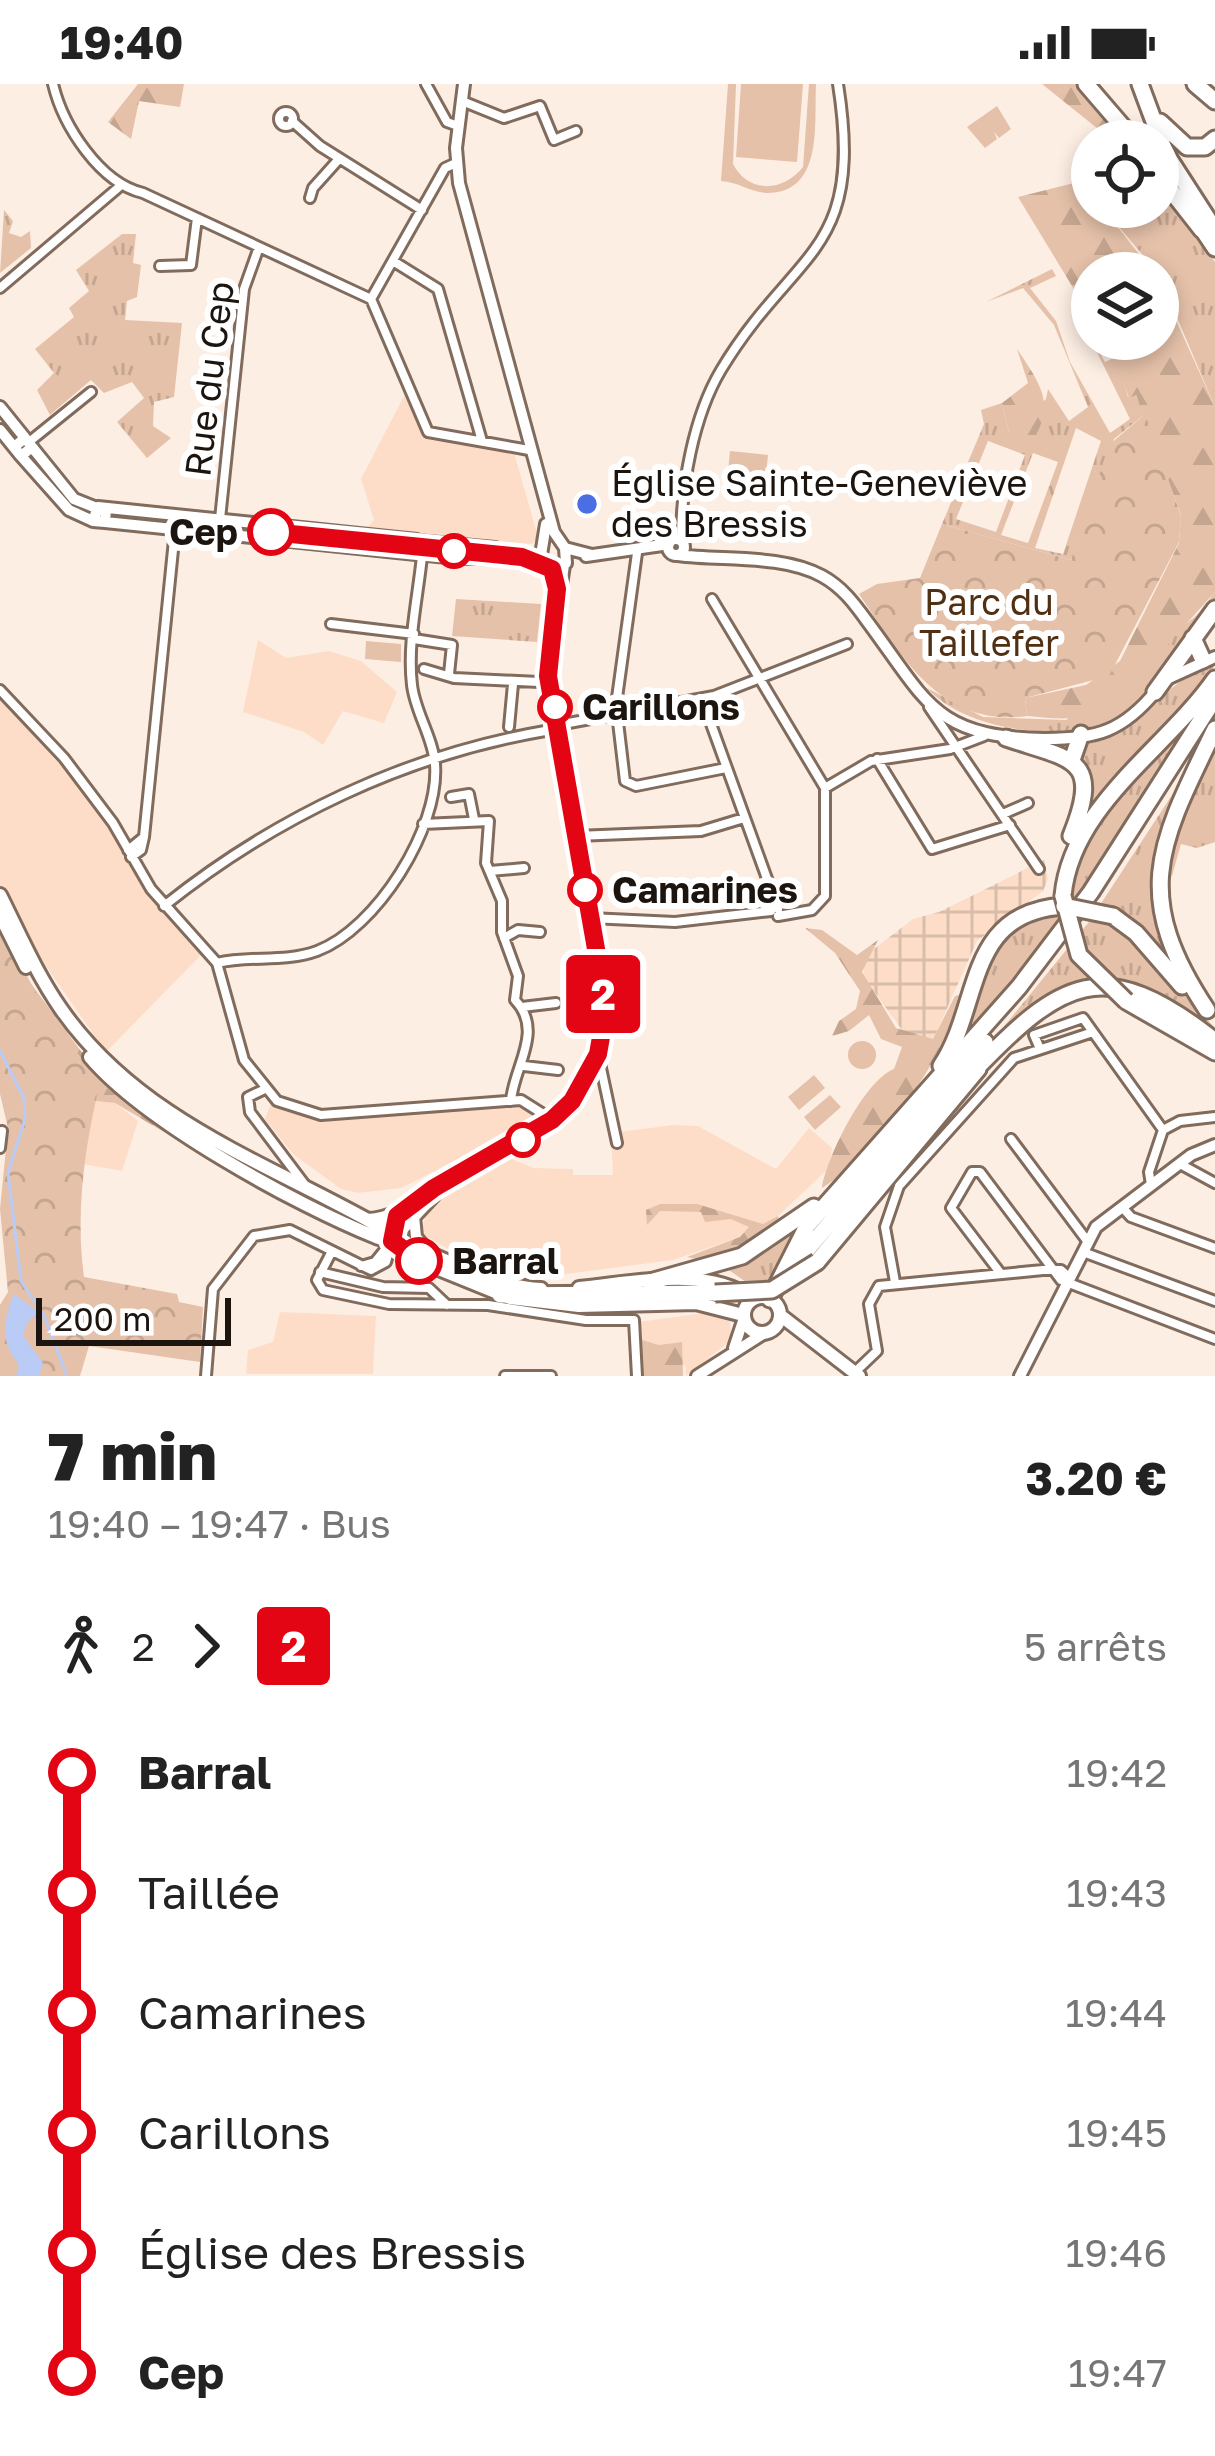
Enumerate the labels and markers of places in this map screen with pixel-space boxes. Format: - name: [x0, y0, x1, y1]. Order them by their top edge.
- place label: Église Sainte-Geneviève des Bressis: [611, 461, 1027, 545]
- marker: Église Sainte-Geneviève des Bressis: [574, 491, 600, 517]
- place label: Cep: [169, 510, 238, 553]
- marker: Cep: [249, 510, 293, 554]
- unlabelled marker: [438, 535, 470, 567]
- place label: Carillons: [582, 685, 740, 728]
- marker: Carillons: [539, 691, 571, 723]
- place label: Camarines: [612, 868, 798, 911]
- marker: Camarines: [569, 874, 601, 906]
- unlabelled marker: [507, 1124, 539, 1156]
- marker: Barral: [397, 1239, 441, 1283]
- place label: Barral: [452, 1239, 559, 1282]

